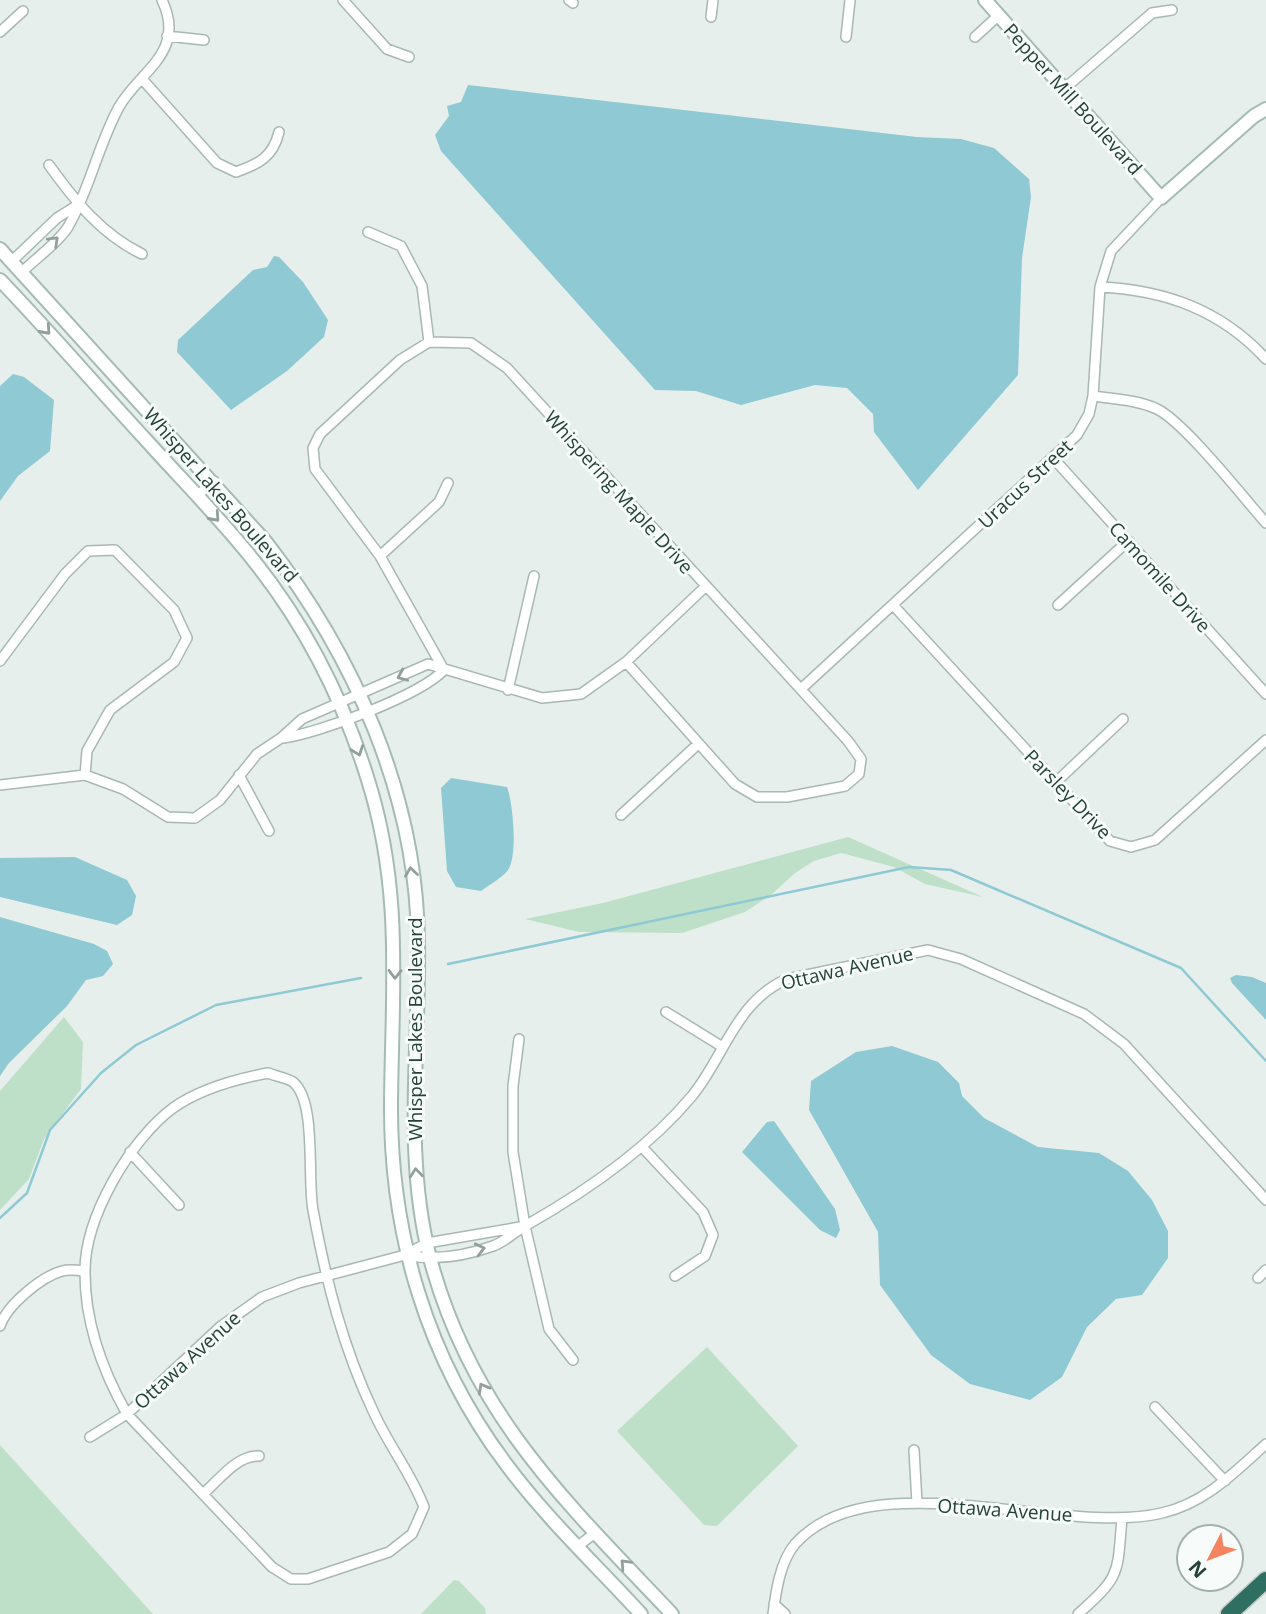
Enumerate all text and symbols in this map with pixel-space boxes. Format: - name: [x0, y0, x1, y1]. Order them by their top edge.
- street label: Pepper Mill Boulevard: [998, 18, 1148, 180]
- one-way arrow: [46, 237, 59, 250]
- one-way arrow: [38, 322, 50, 335]
- street label: Whisper Lakes Boulevard: [138, 402, 304, 588]
- street label: Whispering Maple Drive: [539, 405, 699, 579]
- street label: Uracus Street: [972, 433, 1078, 534]
- one-way arrow: [207, 509, 219, 522]
- street label: Camomile Drive: [1103, 516, 1217, 638]
- one-way arrow: [397, 667, 409, 681]
- street label: Parsley Drive: [1019, 744, 1117, 844]
- one-way arrow: [349, 745, 363, 757]
- one-way arrow: [404, 866, 419, 878]
- street label: Whisper Lakes Boulevard: [402, 917, 428, 1141]
- street label: Ottawa Avenue: [778, 940, 916, 996]
- one-way arrow: [387, 970, 403, 980]
- one-way arrow: [409, 1167, 424, 1178]
- one-way arrow: [474, 1243, 486, 1257]
- street label: Ottawa Avenue: [128, 1305, 246, 1415]
- one-way arrow: [477, 1383, 491, 1396]
- street label: Ottawa Avenue: [937, 1492, 1073, 1528]
- north arrow: [1175, 1523, 1245, 1593]
- text: N: [1183, 1555, 1212, 1584]
- one-way arrow: [621, 1560, 634, 1573]

